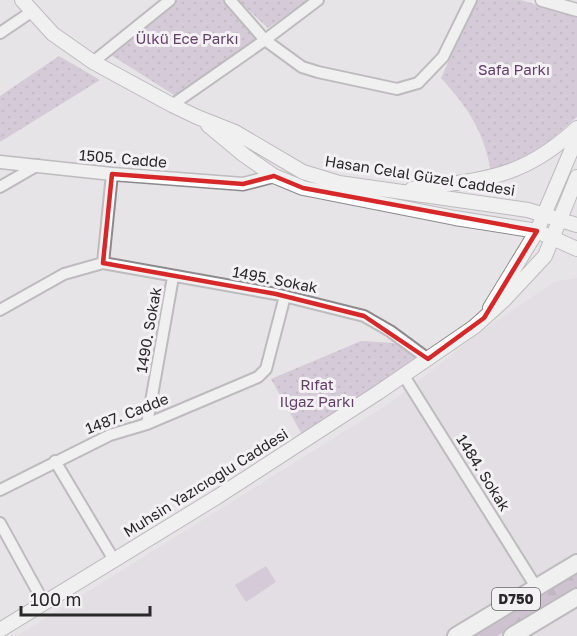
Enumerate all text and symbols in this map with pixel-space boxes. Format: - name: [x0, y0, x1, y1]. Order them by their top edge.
- park label: Ülkü Ece Parkı: [135, 29, 239, 47]
- park label: Safa Parkı: [478, 60, 550, 78]
- street label: 1505. Cadde: [78, 145, 168, 171]
- street label: Hasan Celal Güzel Caddesi: [324, 151, 517, 199]
- street label: 1495. Sokak: [231, 262, 320, 296]
- street label: 1490. Sokak: [132, 285, 165, 374]
- park label: Rıfat Ilgaz Parkı: [280, 375, 354, 410]
- street label: 1487. Cadde: [83, 389, 171, 437]
- street label: Muhsin Yazıcıoğlu Caddesi: [120, 424, 291, 540]
- street label: 1484. Sokak: [453, 431, 515, 515]
- scale bar: [21, 579, 150, 617]
- text: 100 m: [30, 588, 81, 610]
- road number: D750: [492, 588, 540, 610]

